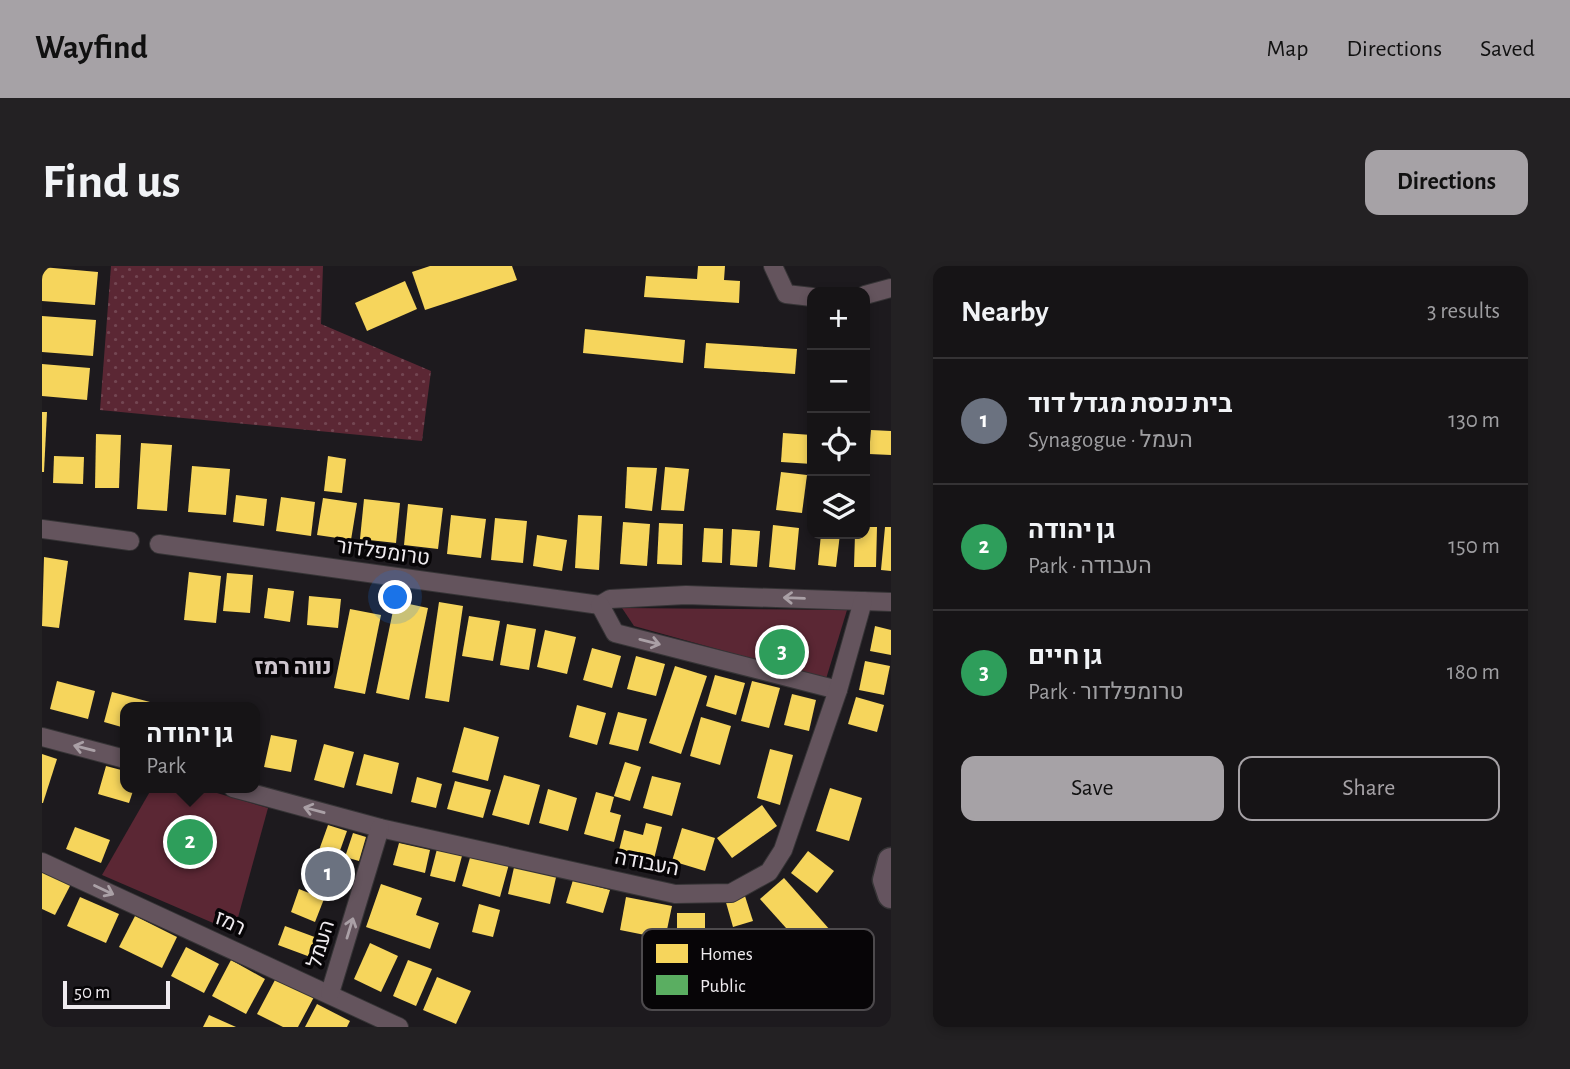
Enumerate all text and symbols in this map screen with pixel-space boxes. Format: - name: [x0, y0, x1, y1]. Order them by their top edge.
- text: Wayfind: [35, 32, 148, 65]
- text: Map: [1266, 37, 1308, 61]
- text: Directions: [1346, 37, 1442, 61]
- text: Saved: [1480, 37, 1535, 61]
- button: Directions: [1365, 150, 1528, 215]
- text: Find us: [42, 158, 181, 207]
- map controls: [807, 287, 870, 539]
- button: +: [807, 287, 870, 350]
- text: Nearby: [961, 297, 1049, 327]
- text: 3 results: [1427, 300, 1500, 323]
- button: −: [807, 350, 870, 413]
- text: בית כנסת מגדל דוד: [1028, 391, 1232, 417]
- text: 1: [980, 409, 988, 432]
- text: 130 m: [1448, 409, 1500, 432]
- button: locate: [807, 413, 870, 476]
- text: Synagogue · העמל: [1028, 429, 1193, 452]
- button: layers: [807, 476, 870, 539]
- text: גן יהודה: [1028, 517, 1116, 543]
- street label: טרומפלדור: [335, 535, 431, 569]
- text: 2: [979, 535, 989, 558]
- text: 150 m: [1448, 535, 1500, 558]
- text: Park · העבודה: [1028, 555, 1152, 578]
- your location: [378, 580, 412, 614]
- one-way arrow: [783, 592, 806, 605]
- pin: 3: [759, 626, 805, 678]
- one-way arrow: [638, 636, 661, 649]
- text: גן חיים: [1028, 643, 1103, 669]
- district label: נווה רמז: [254, 656, 332, 679]
- text: 3: [979, 661, 989, 684]
- text: 180 m: [1447, 661, 1500, 684]
- text: Park · טרומפלדור: [1028, 681, 1184, 704]
- popup: [120, 702, 260, 793]
- text: גן יהודה: [146, 721, 234, 747]
- one-way arrow: [73, 741, 95, 754]
- text: Park: [146, 755, 186, 778]
- button: Save: [961, 756, 1224, 821]
- button: Share: [1238, 756, 1500, 821]
- one-way arrow: [303, 803, 326, 816]
- pin: 2: [167, 816, 213, 868]
- street label: העבודה: [613, 846, 681, 880]
- pin: 1: [305, 848, 351, 900]
- one-way arrow: [93, 884, 114, 897]
- street label: רמז: [211, 907, 249, 939]
- one-way arrow: [344, 917, 357, 939]
- street label: העמל: [304, 918, 338, 970]
- legend: [642, 929, 874, 1010]
- text: Homes: [700, 945, 753, 964]
- text: Public: [700, 977, 746, 996]
- scale bar: [63, 978, 170, 1010]
- text: 50 m: [74, 983, 110, 1002]

